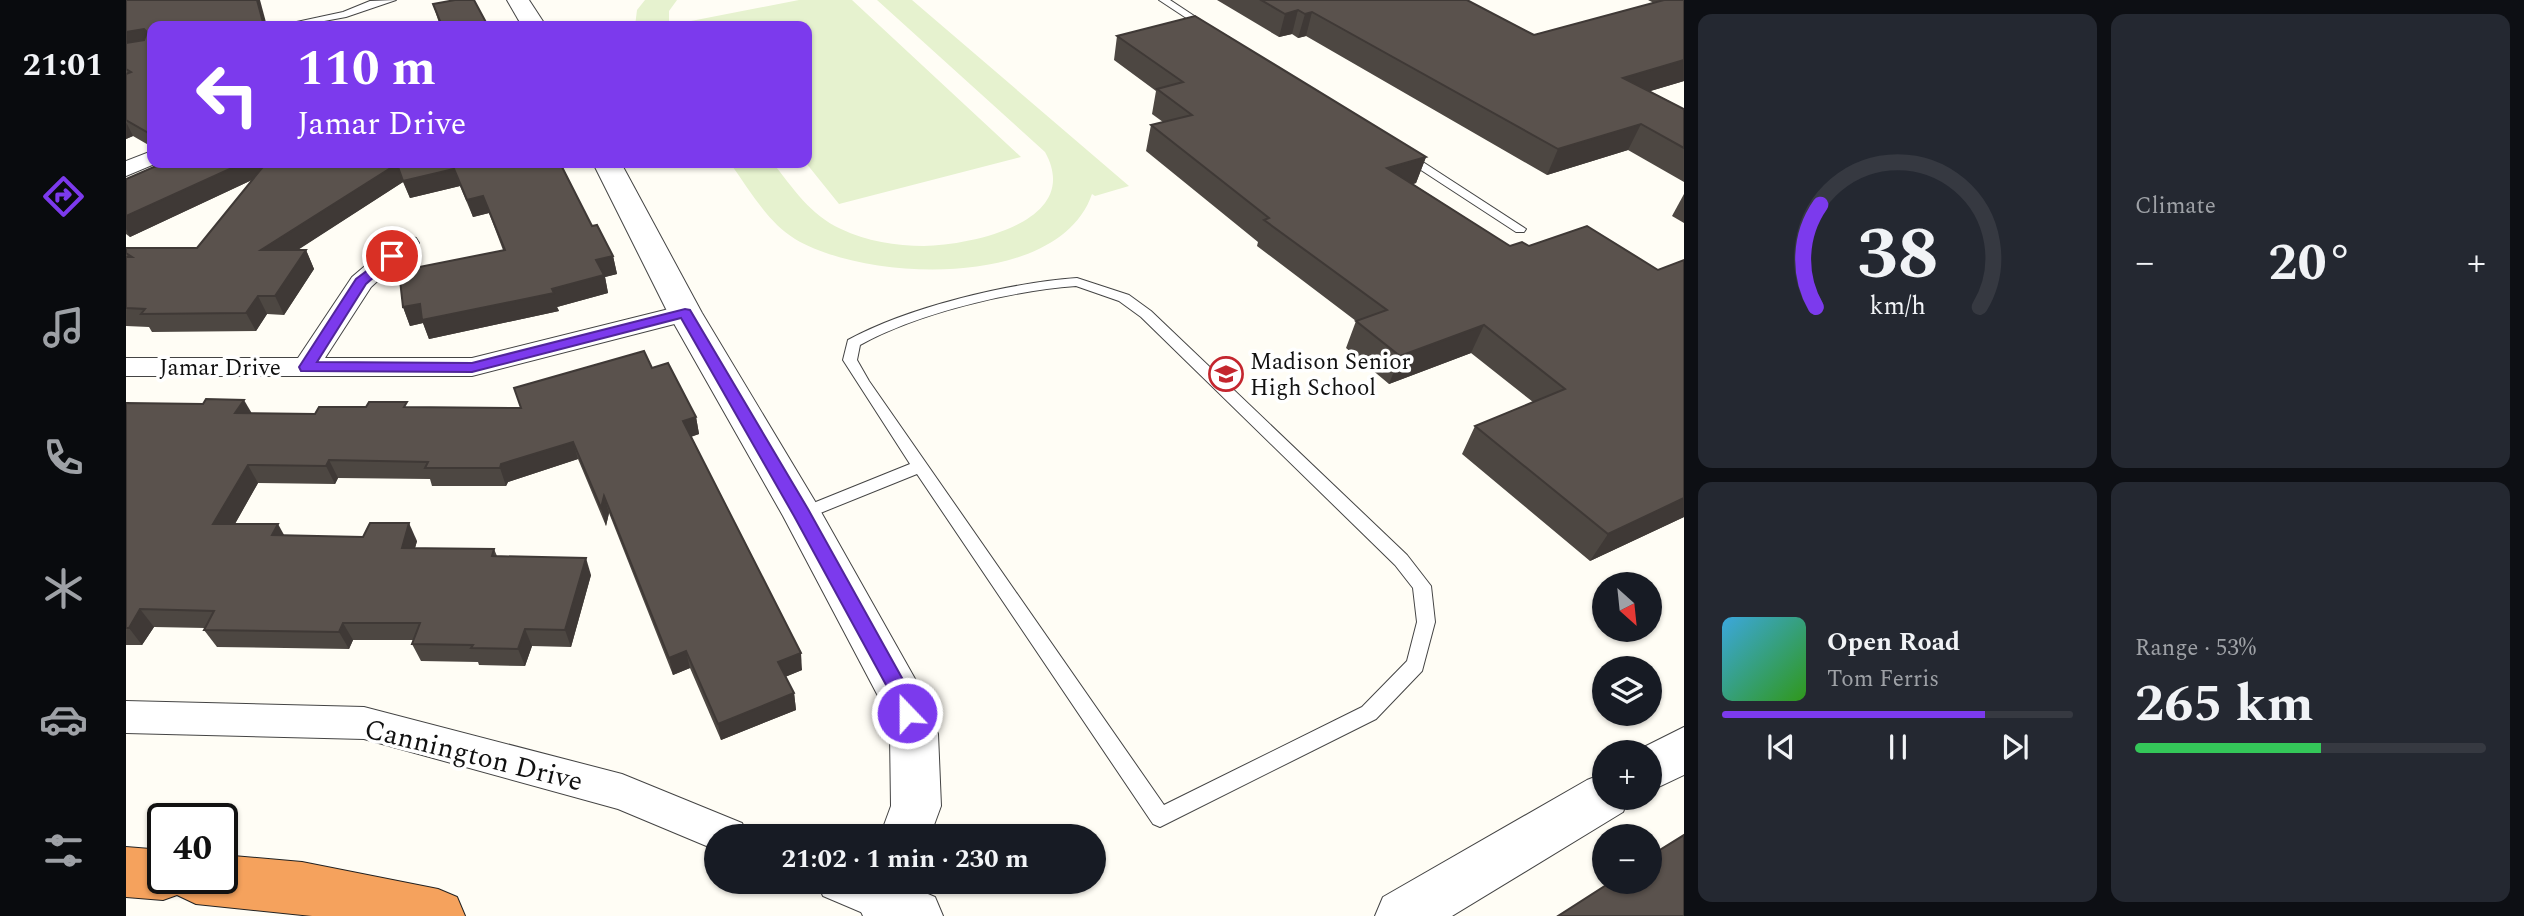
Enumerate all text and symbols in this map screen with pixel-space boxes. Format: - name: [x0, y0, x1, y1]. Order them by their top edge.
- text: 110 m: [297, 32, 436, 107]
- text: 21:01: [23, 41, 103, 90]
- icon: left: [182, 49, 273, 140]
- text: Jamar Drive: [297, 100, 466, 149]
- icon: directions: [39, 172, 88, 221]
- text: Climate: [2135, 189, 2216, 224]
- text: 38: [1857, 200, 1938, 311]
- text: 20°: [2268, 224, 2353, 303]
- pin: [362, 226, 422, 286]
- text: −: [2135, 234, 2154, 292]
- text: +: [2467, 234, 2486, 292]
- icon: arrive: [373, 237, 411, 275]
- text: km/h: [1869, 288, 1926, 326]
- icon: music: [39, 303, 88, 352]
- place label: Madison Senior High School: [1250, 345, 1411, 406]
- street label: Jamar Drive: [159, 351, 281, 386]
- school or university icon: Madison Senior High School: [1207, 355, 1245, 393]
- icon: phone: [39, 433, 88, 482]
- icon: climate: [39, 564, 88, 613]
- north arrow: [1592, 572, 1662, 642]
- map controls: [1592, 572, 1662, 894]
- text: Open Road: [1827, 622, 1960, 662]
- text: Range · 53%: [2135, 631, 2256, 666]
- button: layers: [1592, 656, 1662, 726]
- text: Tom Ferris: [1827, 662, 1939, 697]
- text: 265 km: [2135, 665, 2314, 744]
- position arrow: [870, 676, 944, 750]
- icon: car: [39, 695, 88, 744]
- street label: Cannington Drive: [360, 708, 587, 803]
- icon: previous: [1762, 728, 1800, 766]
- icon: pause: [1879, 728, 1917, 766]
- icon: next: [1996, 728, 2034, 766]
- button: +: [1592, 740, 1662, 810]
- speed limit sign: 40: [147, 803, 238, 894]
- button: −: [1592, 824, 1662, 894]
- icon: filters: [39, 826, 88, 875]
- text: 21:02 · 1 min · 230 m: [781, 839, 1029, 879]

